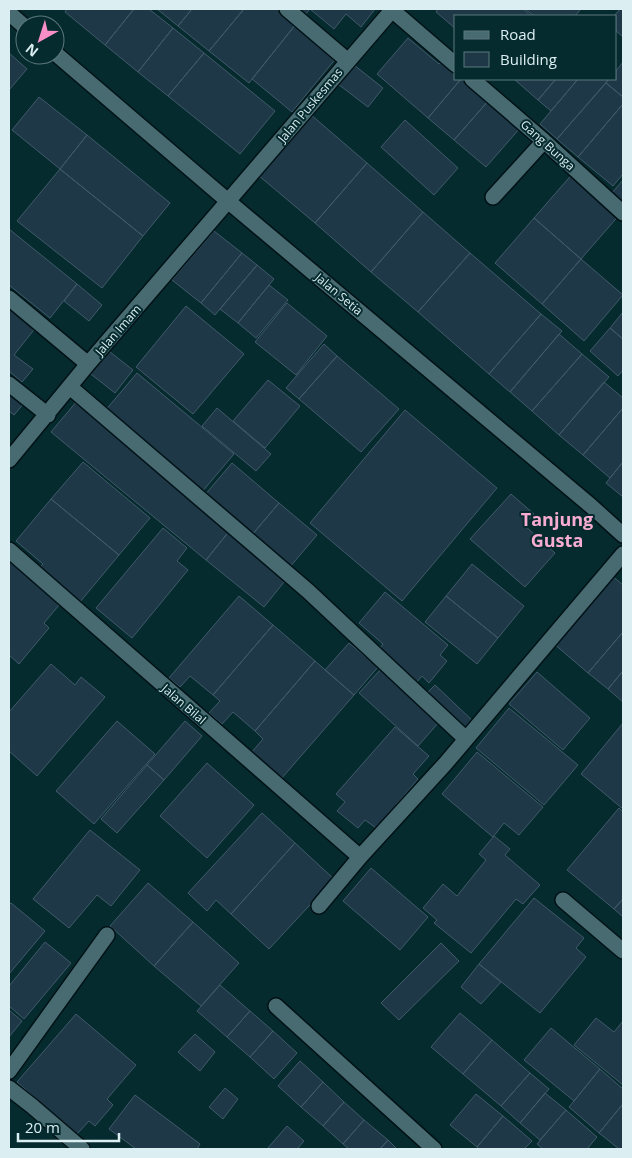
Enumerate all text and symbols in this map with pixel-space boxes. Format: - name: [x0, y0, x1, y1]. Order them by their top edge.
- north arrow: [15, 15, 65, 65]
- legend: [454, 15, 617, 80]
- text: Road: [500, 24, 536, 44]
- text: N: [21, 40, 42, 61]
- text: Building: [500, 49, 557, 69]
- street label: Jalan Puskesmas: [273, 64, 346, 147]
- street label: Gang Bunga: [517, 116, 579, 174]
- street label: Jalan Setia: [311, 268, 366, 319]
- street label: Jalan Imam: [90, 301, 145, 360]
- district label: Tanjung Gusta: [521, 507, 593, 552]
- street label: Jalan Bilal: [157, 679, 210, 728]
- scale bar: [18, 1110, 119, 1142]
- text: 20 m: [25, 1117, 60, 1137]

